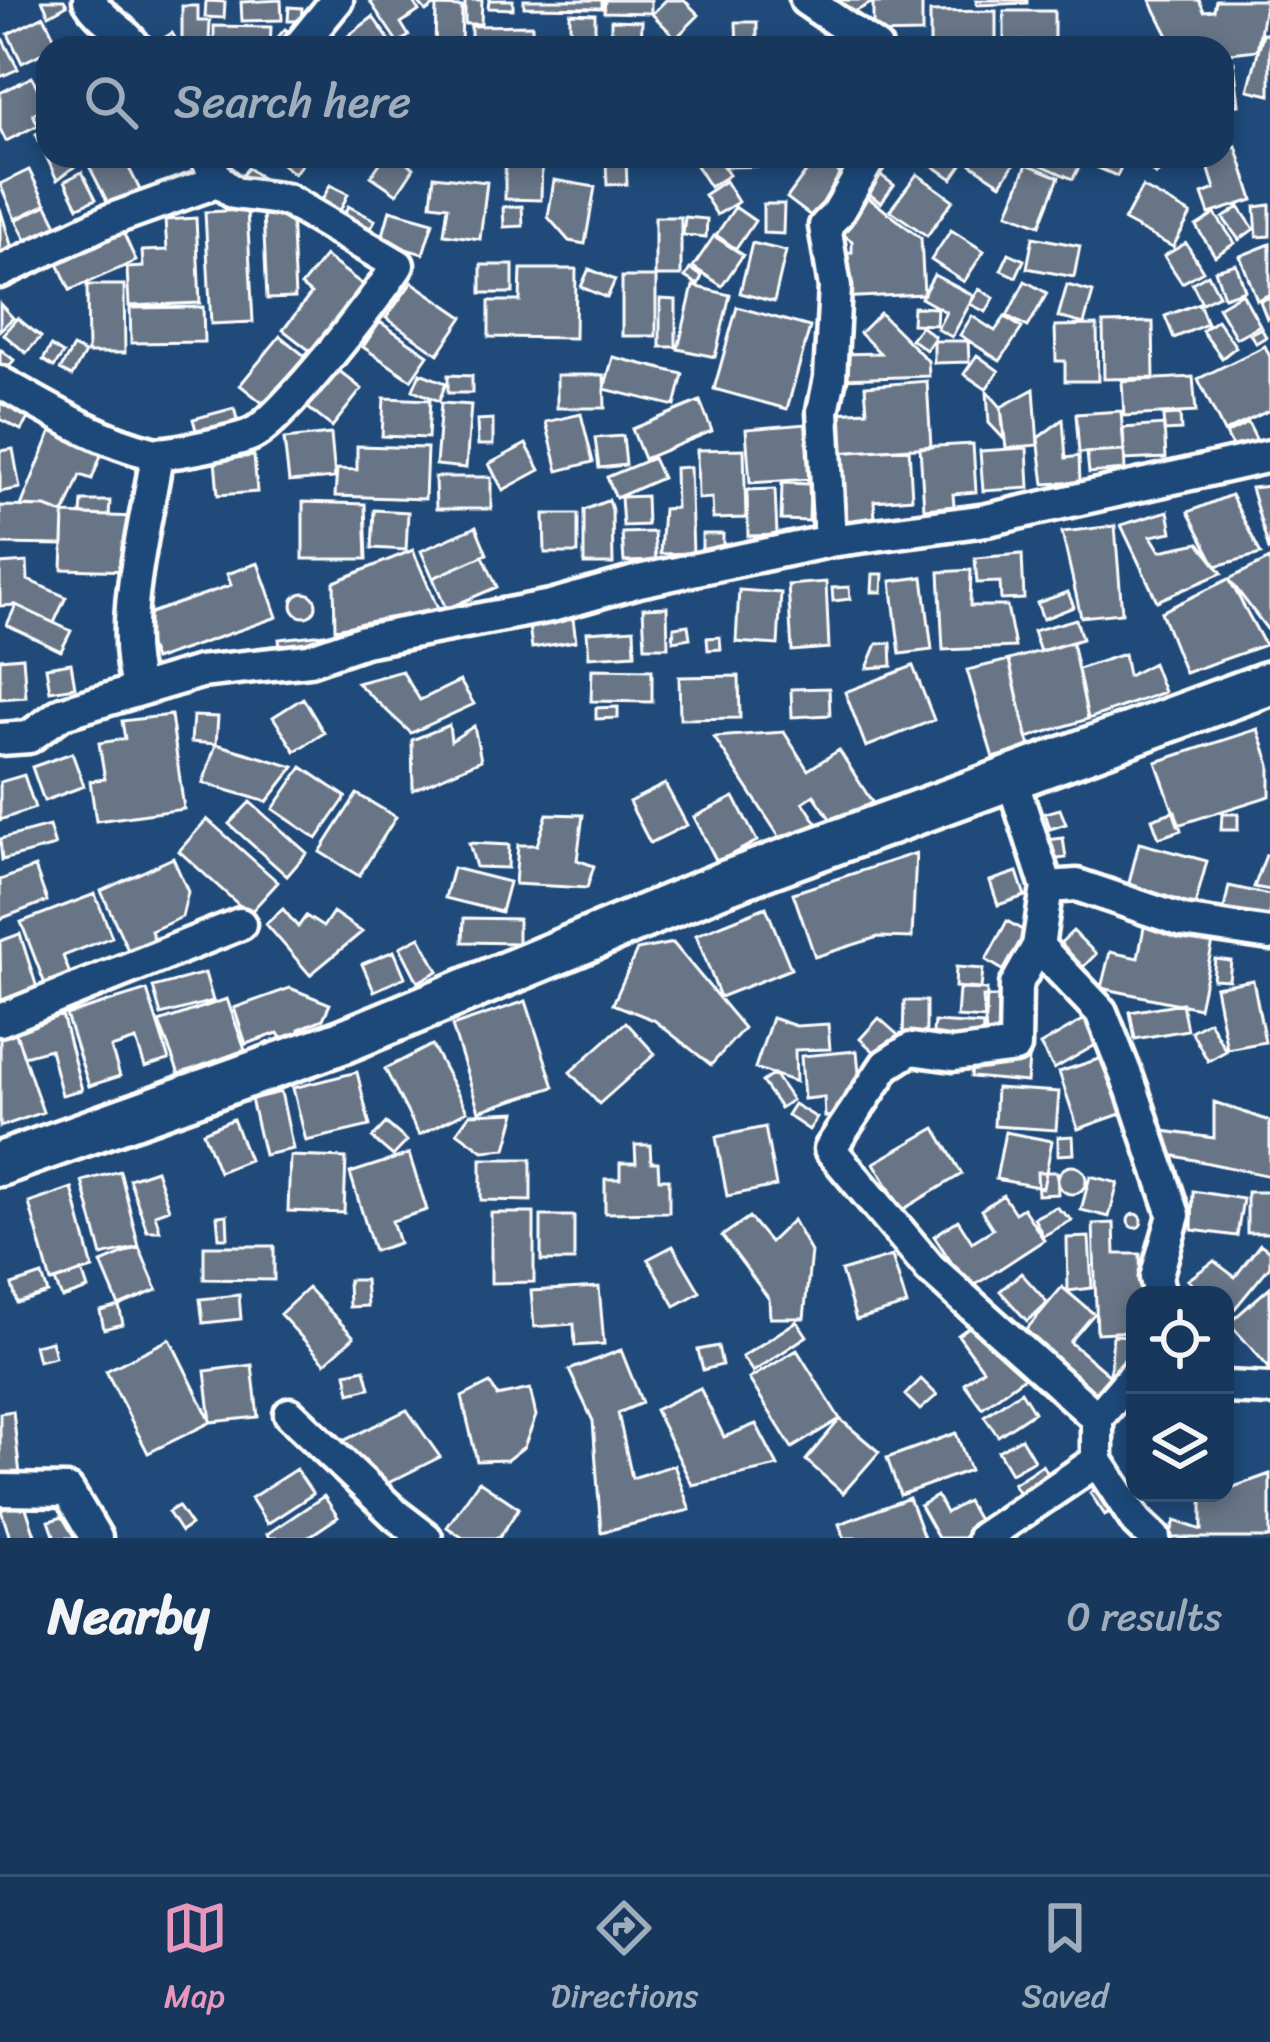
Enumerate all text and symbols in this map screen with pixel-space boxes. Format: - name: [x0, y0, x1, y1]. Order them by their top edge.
- search box: [36, 36, 1234, 168]
- text: Search here: [174, 62, 411, 142]
- icon: search: [78, 69, 144, 135]
- map controls: [1126, 1286, 1234, 1502]
- button: locate: [1126, 1286, 1234, 1394]
- button: layers: [1126, 1394, 1234, 1502]
- text: Nearby: [48, 1571, 209, 1661]
- text: 0 results: [1066, 1582, 1222, 1651]
- tab: Map: [162, 1895, 228, 2025]
- tab: Directions: [551, 1895, 698, 2025]
- tab: Saved: [1021, 1895, 1108, 2025]

